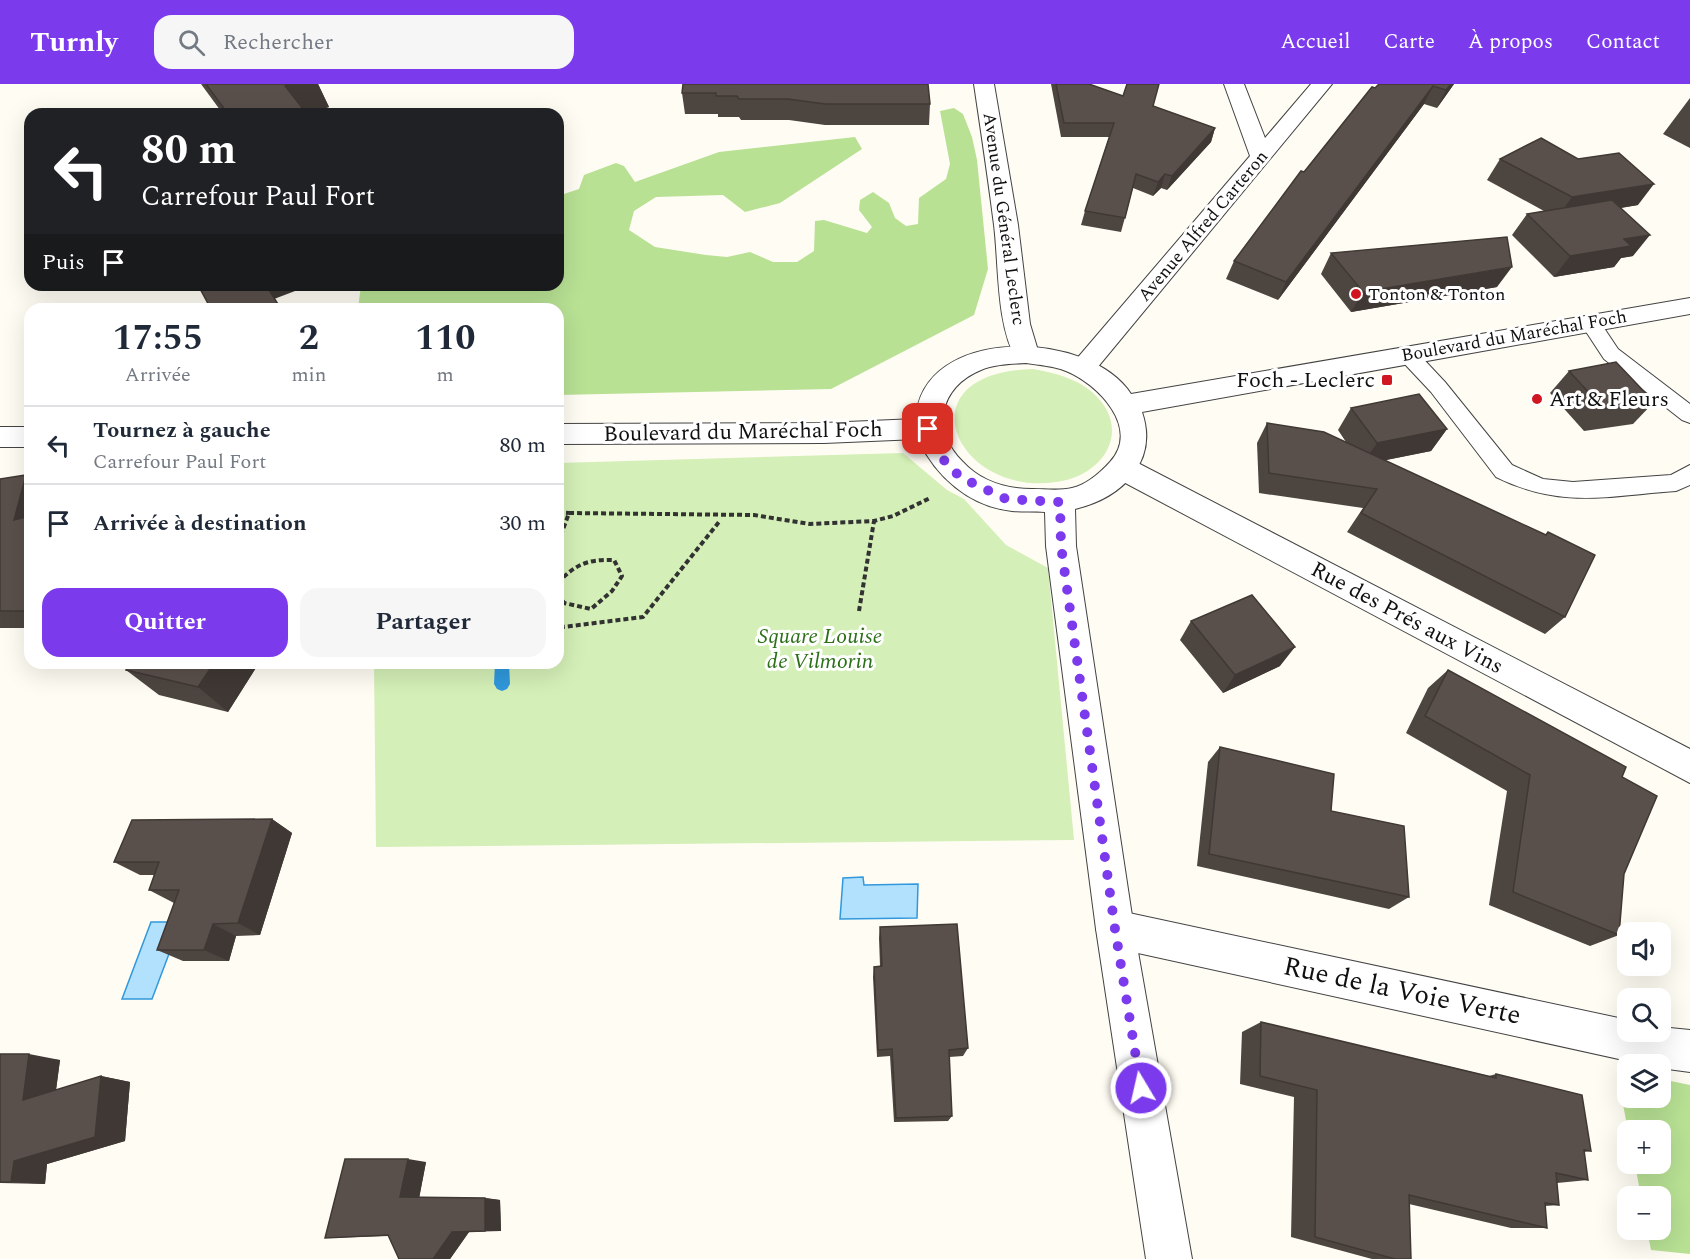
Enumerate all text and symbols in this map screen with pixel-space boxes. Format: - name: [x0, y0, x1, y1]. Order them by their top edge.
- search box: [154, 15, 574, 69]
- text: Turnly: [30, 21, 118, 64]
- icon: search: [175, 26, 208, 59]
- text: Rechercher: [223, 26, 333, 59]
- text: Accueil: [1280, 26, 1351, 58]
- text: Carte: [1384, 26, 1435, 58]
- text: À propos: [1468, 26, 1553, 58]
- text: Contact: [1586, 26, 1660, 58]
- street label: Avenue du Général Leclerc: [976, 111, 1032, 327]
- text: 80 m: [141, 119, 236, 182]
- icon: left: [42, 132, 120, 210]
- street label: Avenue Alfred Carteron: [1131, 144, 1275, 308]
- text: Carrefour Paul Fort: [141, 176, 375, 218]
- text: Puis: [42, 246, 85, 279]
- icon: arrive: [97, 246, 130, 279]
- place label: Tonton & Tonton: [1368, 281, 1506, 308]
- marker: Tonton & Tonton: [1349, 287, 1363, 301]
- street label: Boulevard du Maréchal Foch: [1399, 303, 1629, 369]
- text: 17:55: [112, 311, 203, 366]
- text: 2: [299, 311, 319, 366]
- text: 110: [415, 311, 475, 366]
- text: Arrivée: [125, 360, 191, 390]
- text: min: [291, 360, 326, 390]
- text: m: [437, 360, 454, 390]
- place label: Foch - Leclerc: [1236, 364, 1375, 397]
- marker: Foch - Leclerc: [1380, 373, 1394, 387]
- place label: Art & Fleurs: [1549, 383, 1669, 416]
- marker: Art & Fleurs: [1530, 392, 1544, 406]
- pin: [902, 403, 953, 454]
- icon: arrive: [911, 412, 944, 445]
- street label: Boulevard du Maréchal Foch: [603, 413, 883, 451]
- text: Tournez à gauche: [93, 414, 271, 447]
- icon: left: [42, 429, 75, 462]
- text: 80 m: [500, 429, 546, 462]
- text: Carrefour Paul Fort: [93, 447, 266, 477]
- icon: arrive: [42, 507, 75, 540]
- text: Arrivée à destination: [93, 507, 307, 540]
- text: 30 m: [500, 507, 546, 540]
- street label: Rue des Prés aux Vins: [1305, 553, 1509, 683]
- button: Quitter: [42, 588, 288, 657]
- button: Partager: [300, 588, 546, 657]
- park label: Square Louise de Vilmorin: [758, 620, 882, 678]
- map controls: [1617, 922, 1671, 1240]
- button: sound: [1617, 922, 1671, 976]
- street label: Rue de la Voie Verte: [1279, 945, 1525, 1037]
- button: search: [1617, 988, 1671, 1042]
- button: layers: [1617, 1054, 1671, 1108]
- position arrow: [1109, 1056, 1173, 1120]
- button: +: [1617, 1120, 1671, 1174]
- button: −: [1617, 1186, 1671, 1240]

